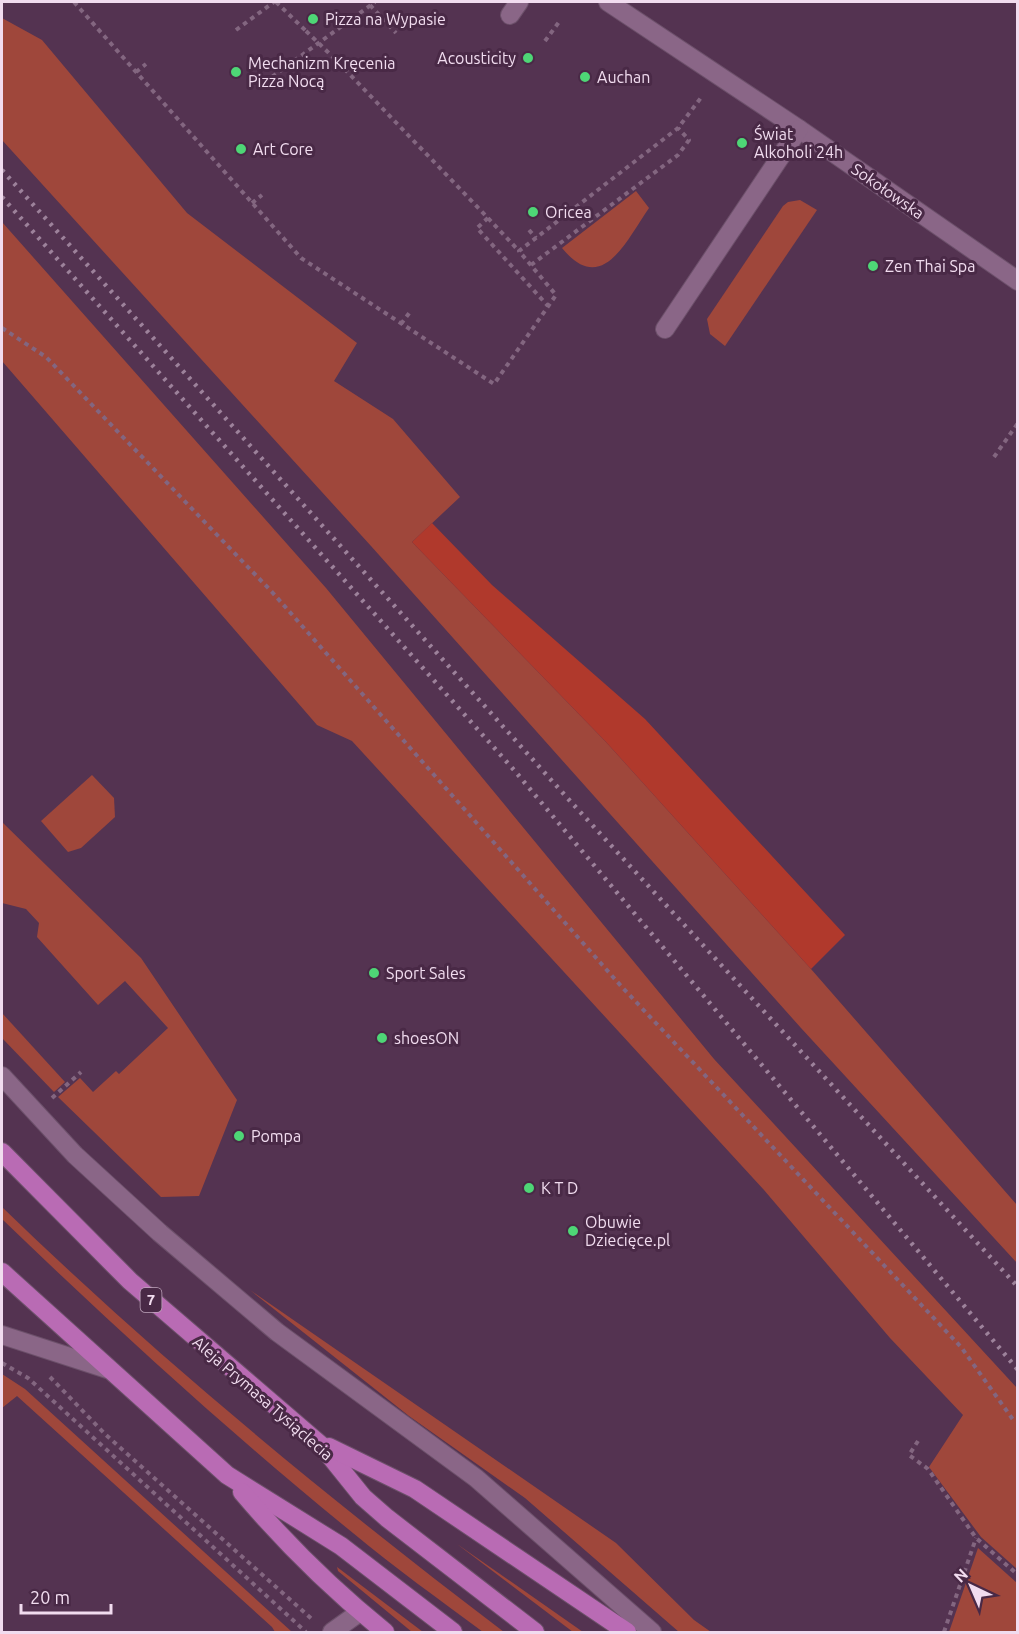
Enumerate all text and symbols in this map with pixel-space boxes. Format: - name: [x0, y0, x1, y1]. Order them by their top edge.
- place label: Pizza na Wypasie: [325, 10, 446, 28]
- marker: Pizza na Wypasie: [306, 12, 320, 26]
- place label: Acousticity: [437, 49, 516, 67]
- marker: Acousticity: [521, 51, 535, 65]
- place label: Mechanizm Kręcenia Pizza Nocą: [248, 54, 396, 90]
- marker: Mechanizm Kręcenia Pizza Nocą: [229, 65, 243, 79]
- place label: Auchan: [597, 68, 650, 86]
- marker: Auchan: [578, 70, 592, 84]
- place label: Świat Alkoholi 24h: [754, 124, 843, 161]
- marker: Świat Alkoholi 24h: [735, 136, 749, 150]
- place label: Art Core: [253, 140, 313, 158]
- marker: Art Core: [234, 142, 248, 156]
- street label: Sokołowska: [848, 159, 928, 223]
- place label: Oricea: [545, 203, 592, 221]
- marker: Oricea: [526, 205, 540, 219]
- place label: Zen Thai Spa: [885, 257, 975, 275]
- marker: Zen Thai Spa: [866, 259, 880, 273]
- place label: Sport Sales: [386, 964, 466, 982]
- marker: Sport Sales: [367, 966, 381, 980]
- place label: shoesON: [394, 1029, 459, 1047]
- marker: shoesON: [375, 1031, 389, 1045]
- place label: Pompa: [251, 1127, 301, 1145]
- marker: Pompa: [232, 1129, 246, 1143]
- place label: K T D: [541, 1179, 578, 1197]
- marker: K T D: [522, 1181, 536, 1195]
- place label: Obuwie Dziecięce.pl: [585, 1213, 670, 1249]
- marker: Obuwie Dziecięce.pl: [566, 1224, 580, 1238]
- road number: 7: [140, 1288, 162, 1312]
- street label: Aleja Prymasa Tysiąclecia: [189, 1332, 337, 1464]
- north arrow: [941, 1556, 1001, 1616]
- text: N: [950, 1565, 971, 1586]
- scale bar: [21, 1577, 111, 1615]
- text: 20 m: [30, 1587, 70, 1607]

